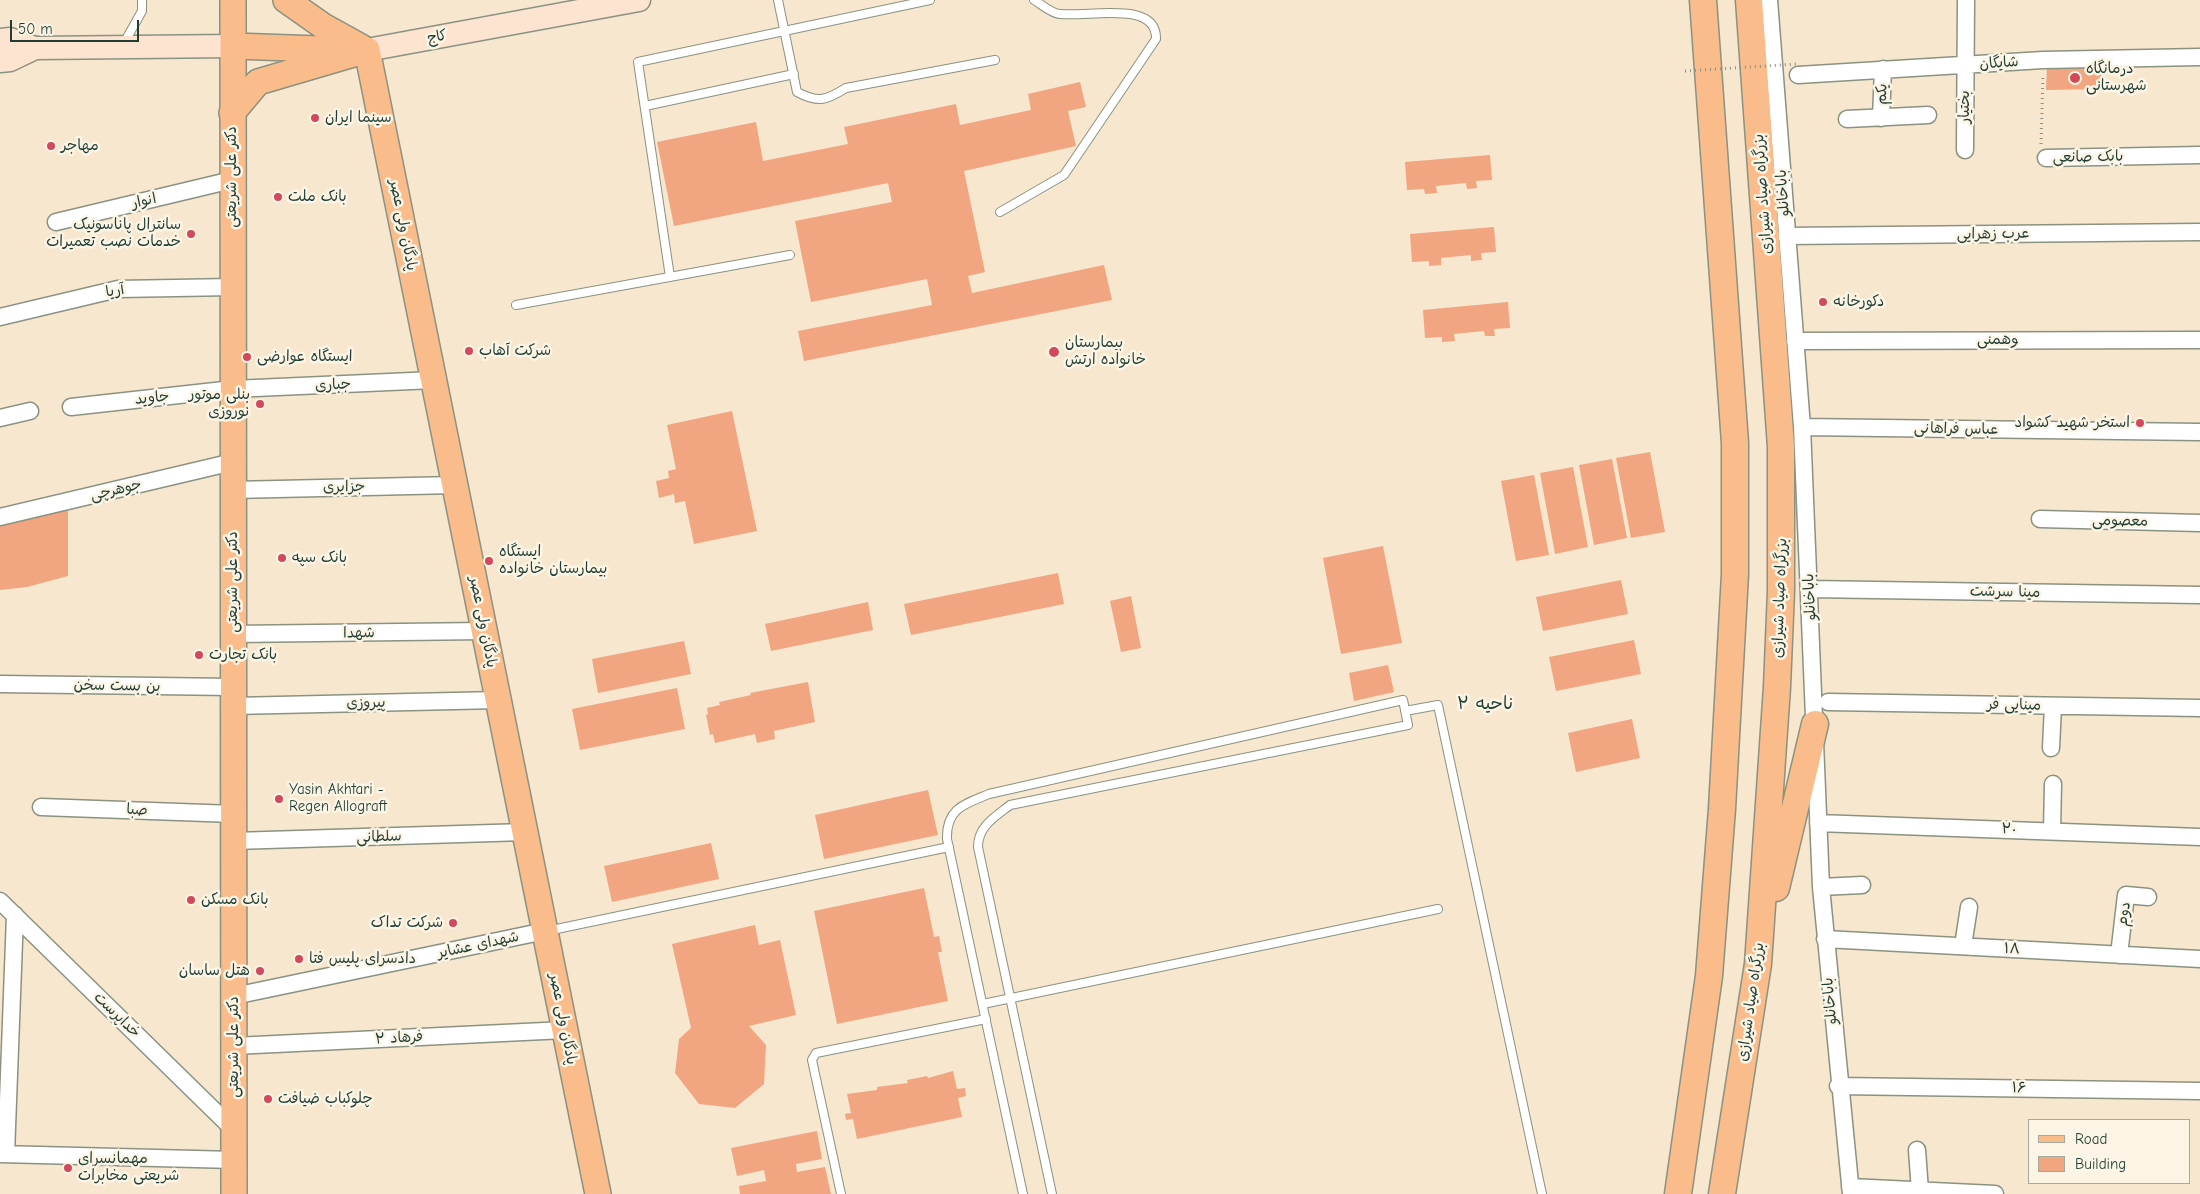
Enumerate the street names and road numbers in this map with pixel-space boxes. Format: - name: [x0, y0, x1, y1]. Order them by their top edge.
- street label: کاج: [426, 26, 448, 48]
- street label: شایگان: [1979, 53, 2019, 73]
- street label: یکم: [1873, 83, 1891, 105]
- street label: بختیار: [1956, 90, 1974, 124]
- street label: دکتر علی شریعتی: [223, 126, 241, 228]
- street label: بزرگراه صیاد شیرازی: [1750, 133, 1776, 255]
- street label: بابک صانعی: [2053, 147, 2123, 167]
- street label: باباخانلو: [1772, 169, 1794, 217]
- street label: پادگان ولی عصر: [385, 178, 421, 272]
- street label: انوار: [130, 189, 158, 213]
- street label: عرب زهرایی: [1957, 224, 2029, 244]
- street label: آریا: [104, 281, 126, 301]
- street label: وهمنی: [1977, 331, 2019, 349]
- street label: جباری: [315, 375, 351, 395]
- street label: جاوید: [134, 387, 170, 409]
- street label: عباس فراهانی: [1914, 419, 1998, 439]
- street label: جوهرچی: [89, 475, 143, 505]
- street label: جزایری: [323, 478, 365, 496]
- street label: معصومی: [2092, 512, 2148, 530]
- street label: دکتر علی شریعتی: [224, 531, 242, 633]
- street label: بزرگراه صیاد شیرازی: [1769, 538, 1791, 658]
- street label: باباخانلو: [1800, 573, 1820, 621]
- street label: پادگان ولی عصر: [465, 575, 501, 669]
- street label: مینا سرشت: [1970, 582, 2040, 602]
- street label: شهدا: [343, 624, 375, 642]
- street label: بن بست سخن: [73, 676, 161, 696]
- street label: پیروزی: [346, 694, 386, 712]
- street label: مینایی فر: [1987, 696, 2041, 714]
- street label: صبا: [126, 801, 148, 819]
- street label: ۲۰: [2001, 820, 2017, 838]
- street label: سلطانی: [356, 827, 402, 847]
- street label: دوم: [2113, 901, 2135, 927]
- street label: شهدای عشایر: [435, 928, 521, 962]
- street label: ۱۸: [2004, 940, 2020, 958]
- street label: بزرگراه صیاد شیرازی: [1734, 941, 1768, 1063]
- street label: پادگان ولی عصر: [545, 972, 581, 1066]
- street label: باباخانلو: [1819, 977, 1841, 1025]
- street label: خداپرست: [90, 988, 144, 1042]
- street label: دکتر علی شریعتی: [225, 996, 243, 1098]
- street label: فرهاد ۲: [375, 1028, 423, 1048]
- street label: ۱۶: [2012, 1079, 2026, 1097]

